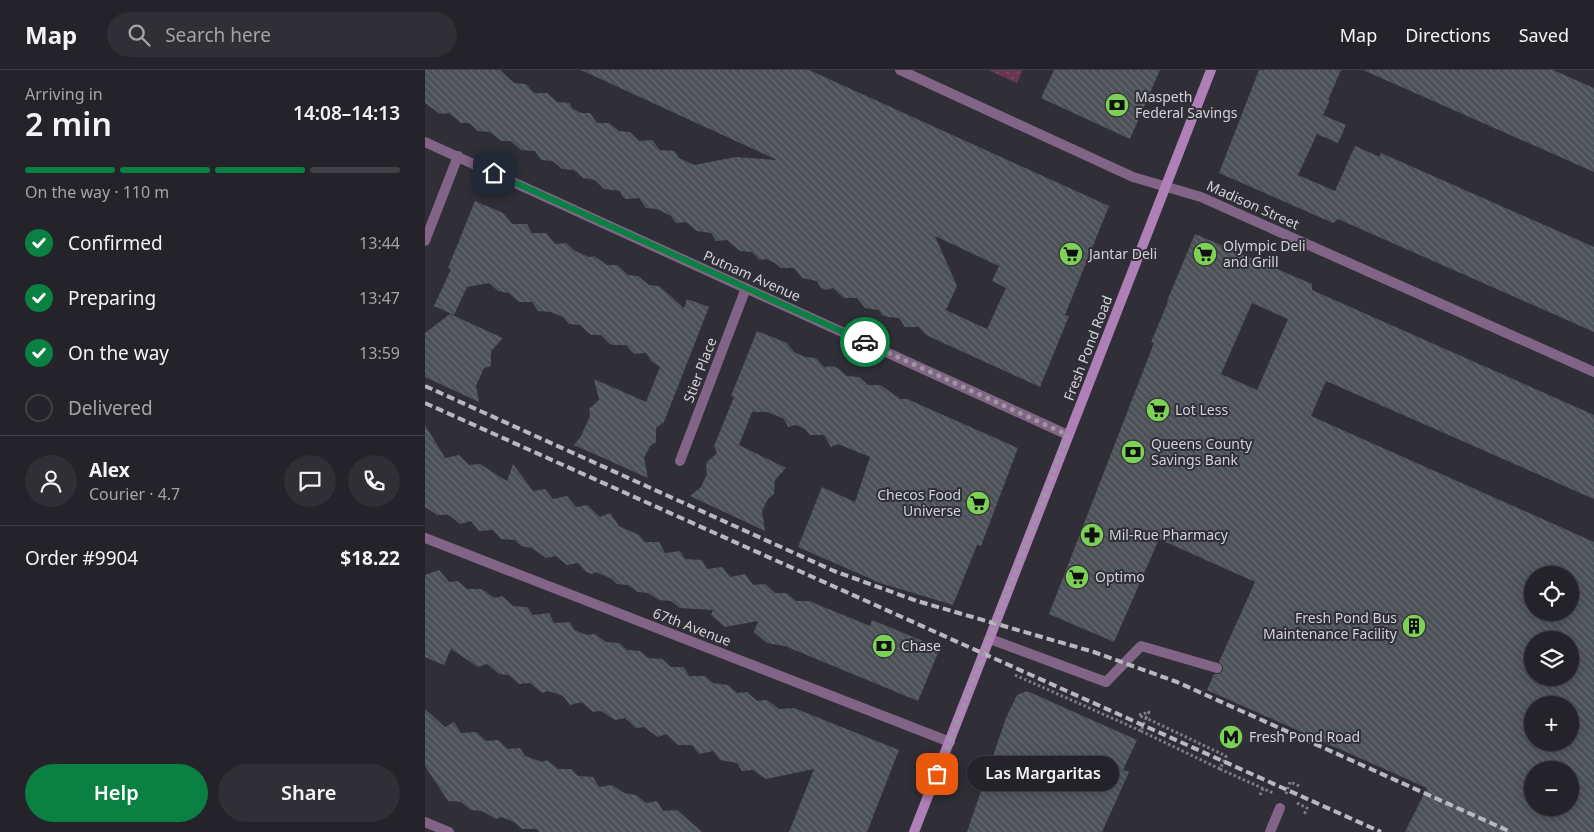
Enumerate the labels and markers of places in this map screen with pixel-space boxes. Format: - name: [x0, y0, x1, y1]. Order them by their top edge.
- place label: Maspeth Federal Savings: [1135, 87, 1238, 122]
- bank icon: Maspeth Federal Savings: [1104, 92, 1130, 118]
- pin: [473, 152, 515, 194]
- place label: Olympic Deli and Grill: [1223, 236, 1306, 271]
- supermarket icon: Jantar Deli: [1058, 241, 1084, 267]
- supermarket icon: Olympic Deli and Grill: [1192, 241, 1218, 267]
- place label: Jantar Deli: [1087, 244, 1157, 263]
- supermarket icon: Lot Less: [1145, 397, 1171, 423]
- place label: Lot Less: [1175, 400, 1228, 419]
- place label: Queens County Savings Bank: [1151, 434, 1253, 469]
- bank icon: Queens County Savings Bank: [1120, 439, 1146, 465]
- place label: Checos Food Universe: [877, 485, 961, 520]
- supermarket icon: Checos Food Universe: [965, 490, 991, 516]
- pharmacy icon: Mil-Rue Pharmacy: [1079, 522, 1105, 548]
- place label: Mil-Rue Pharmacy: [1109, 525, 1229, 544]
- supermarket icon: Optimo: [1064, 564, 1090, 590]
- place label: Optimo: [1095, 567, 1145, 586]
- place label: Fresh Pond Bus Maintenance Facility: [1263, 608, 1398, 643]
- building icon: Fresh Pond Bus Maintenance Facility: [1401, 613, 1427, 639]
- bank icon: Chase: [871, 633, 897, 659]
- place label: Chase: [901, 636, 941, 655]
- metro station icon: Fresh Pond Road: [1218, 724, 1244, 750]
- place label: Fresh Pond Road: [1249, 727, 1360, 746]
- pin: [916, 753, 958, 795]
- callout: Las Margaritas: [967, 756, 1119, 792]

